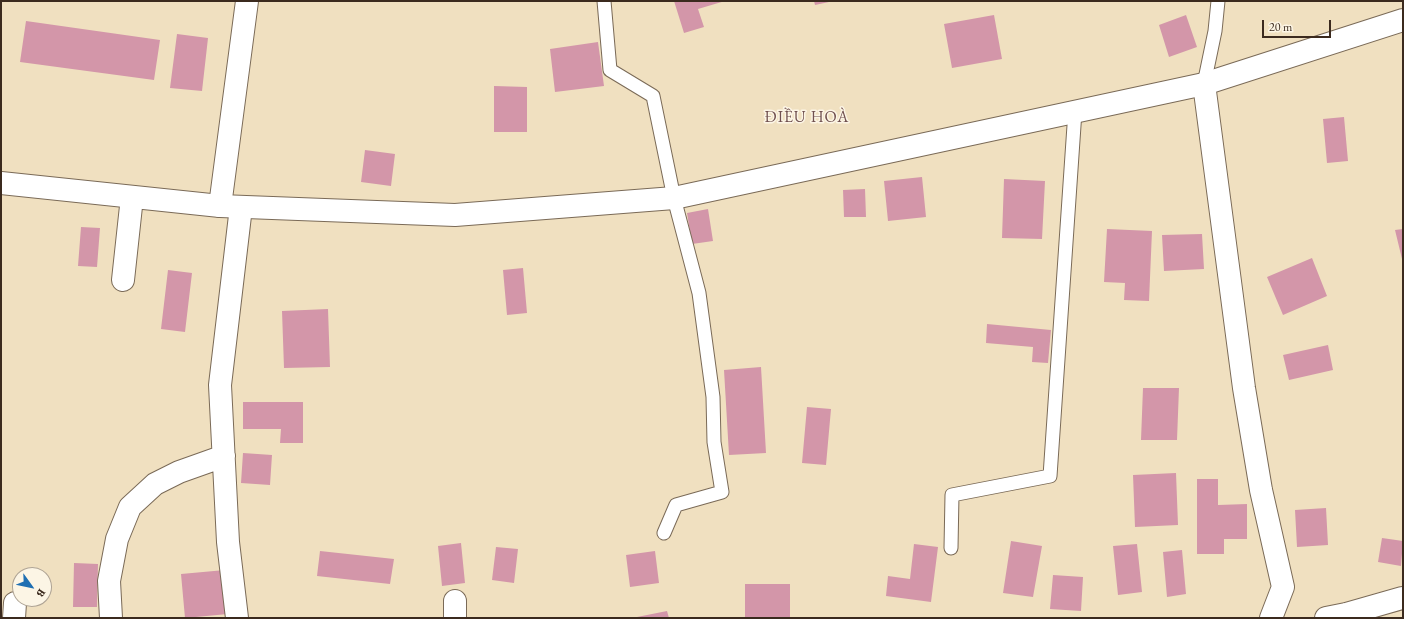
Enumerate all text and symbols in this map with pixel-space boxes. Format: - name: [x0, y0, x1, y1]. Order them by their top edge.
- scale bar: [1264, 12, 1333, 38]
- text: 20 m: [1269, 19, 1292, 35]
- district label: ĐIỀU HOÀ: [765, 108, 849, 128]
- north arrow: [12, 567, 52, 607]
- text: B: [33, 586, 49, 600]

